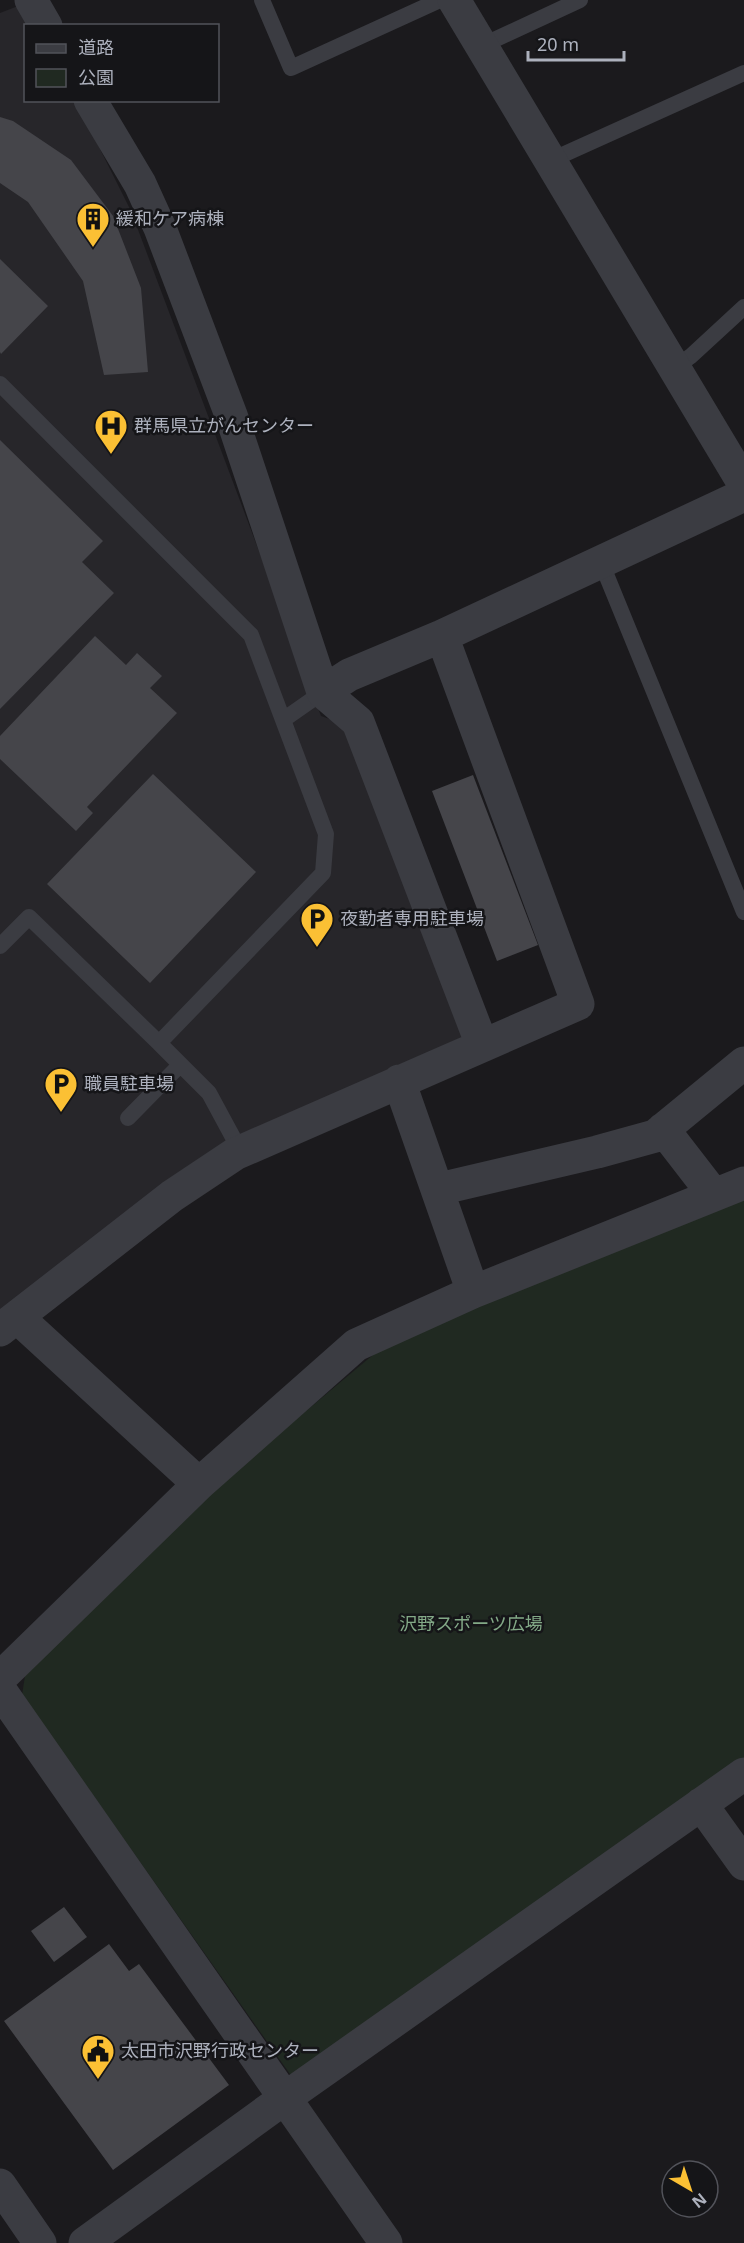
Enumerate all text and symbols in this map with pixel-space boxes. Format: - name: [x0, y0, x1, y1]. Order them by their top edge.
- legend: [24, 24, 219, 102]
- scale bar: [528, 24, 624, 62]
- text: 20 m: [537, 32, 579, 56]
- text: 道路: [78, 35, 114, 59]
- text: 公園: [78, 65, 114, 89]
- building icon: 緩和ケア病棟: [75, 201, 111, 248]
- place label: 緩和ケア病棟: [116, 206, 224, 230]
- hospital icon: 群馬県立がんセンター: [93, 408, 129, 455]
- place label: 群馬県立がんセンター: [134, 413, 314, 437]
- parking icon: 夜勤者専用駐車場: [299, 901, 335, 948]
- place label: 夜勤者専用駐車場: [340, 906, 484, 930]
- parking icon: 職員駐車場: [43, 1066, 79, 1113]
- place label: 職員駐車場: [84, 1071, 174, 1095]
- park label: 沢野スポーツ広場: [399, 1611, 543, 1635]
- public building icon: 太田市沢野行政センター: [80, 2033, 116, 2080]
- place label: 太田市沢野行政センター: [121, 2038, 319, 2062]
- north arrow: [660, 2159, 720, 2219]
- text: N: [687, 2188, 711, 2213]

